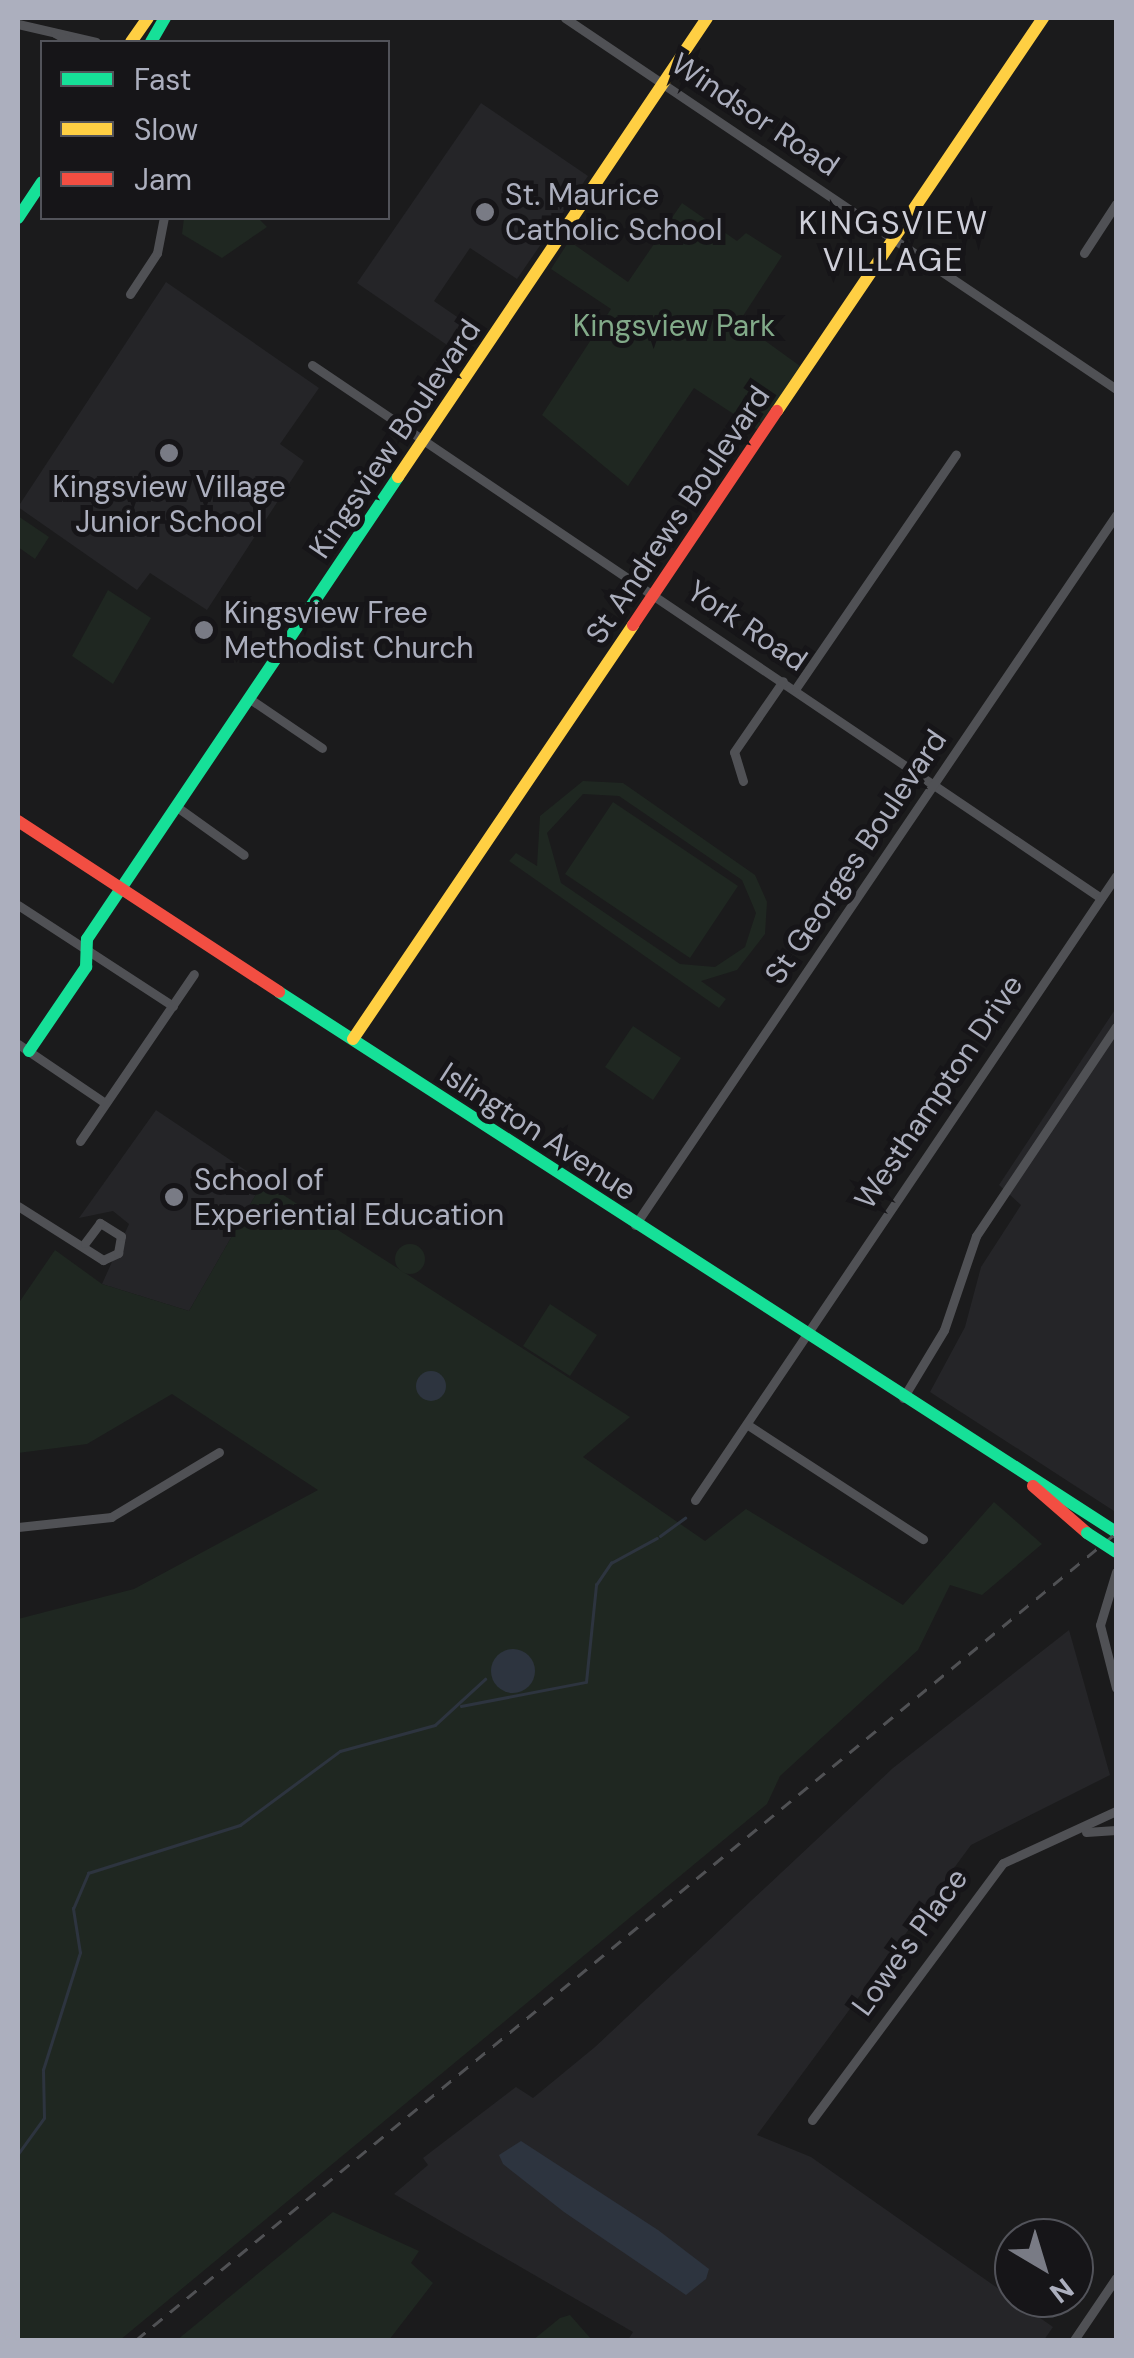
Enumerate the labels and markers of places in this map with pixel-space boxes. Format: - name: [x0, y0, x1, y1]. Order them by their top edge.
- place label: St. Maurice Catholic School: [505, 177, 722, 248]
- marker: St. Maurice Catholic School: [474, 201, 496, 223]
- marker: Kingsview Village Junior School: [158, 442, 180, 464]
- place label: Kingsview Village Junior School: [52, 469, 286, 540]
- place label: Kingsview Free Methodist Church: [224, 595, 474, 666]
- marker: Kingsview Free Methodist Church: [193, 619, 215, 641]
- place label: School of Experiential Education: [194, 1162, 504, 1232]
- marker: School of Experiential Education: [163, 1186, 185, 1208]

